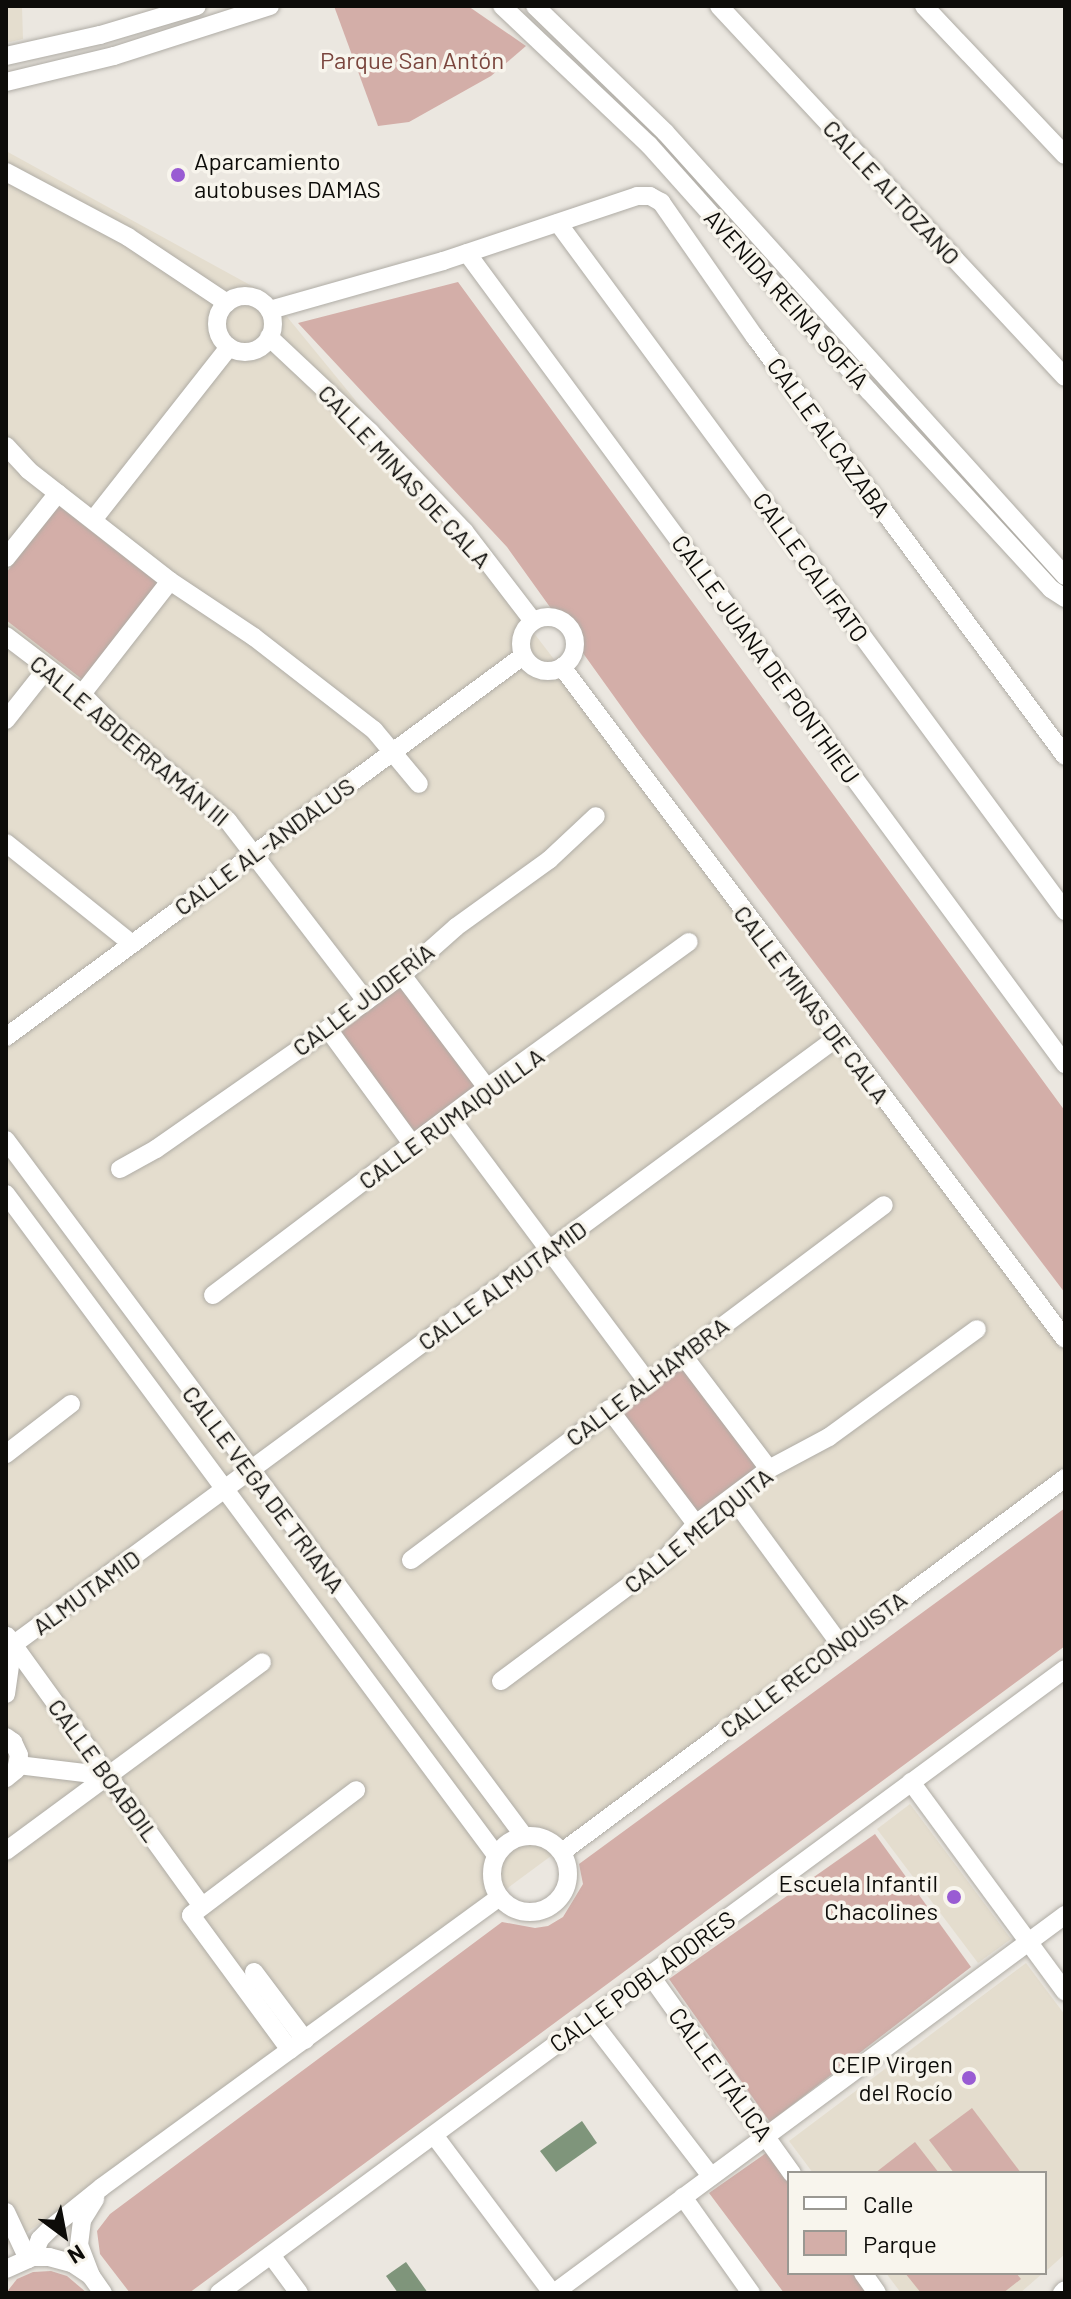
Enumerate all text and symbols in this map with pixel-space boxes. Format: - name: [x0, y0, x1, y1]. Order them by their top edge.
- park label: Parque San Antón: [320, 46, 504, 74]
- street label: CALLE ALTOZANO: [817, 113, 967, 271]
- place label: Aparcamiento autobuses DAMAS: [194, 147, 381, 203]
- marker: Aparcamiento autobuses DAMAS: [169, 166, 187, 184]
- street label: AVENIDA REINA SOFÍA: [699, 203, 875, 395]
- street label: CALLE ALCAZABA: [761, 352, 897, 522]
- street label: CALLE MINAS DE CALA: [313, 378, 497, 574]
- street label: CALLE CALIFATO: [747, 487, 875, 647]
- street label: CALLE JUANA DE PONTHIEU: [666, 529, 866, 789]
- street label: CALLE ABDERRAMÁN III: [25, 648, 235, 832]
- street label: CALLE AL-ANDALUS: [168, 771, 360, 921]
- street label: CALLE MINAS DE CALA: [728, 899, 896, 1109]
- street label: CALLE JUDERÍA: [286, 936, 440, 1062]
- street label: CALLE RUMAIQUILLA: [353, 1041, 549, 1195]
- street label: CALLE ALMUTAMID: [412, 1214, 592, 1356]
- street label: CALLE ALHAMBRA: [560, 1310, 734, 1452]
- street label: CALLE VEGA DE TRIANA: [177, 1380, 351, 1598]
- street label: CALLE MEZQUITA: [618, 1461, 778, 1599]
- street label: ALMUTAMID: [27, 1543, 145, 1641]
- street label: CALLE RECONQUISTA: [714, 1584, 912, 1744]
- street label: CALLE BOABDIL: [42, 1693, 166, 1847]
- place label: Escuela Infantil Chacolines: [778, 1869, 938, 1925]
- marker: Escuela Infantil Chacolines: [945, 1888, 963, 1906]
- street label: CALLE POBLADORES: [544, 1904, 740, 2058]
- street label: CALLE ITÁLICA: [663, 2002, 779, 2146]
- place label: CEIP Virgen del Rocío: [831, 2050, 953, 2106]
- marker: CEIP Virgen del Rocío: [960, 2069, 978, 2087]
- legend: [787, 2171, 1047, 2275]
- text: Calle: [863, 2189, 914, 2218]
- north arrow: [24, 2195, 104, 2275]
- text: Parque: [863, 2229, 937, 2258]
- text: N: [64, 2240, 90, 2270]

